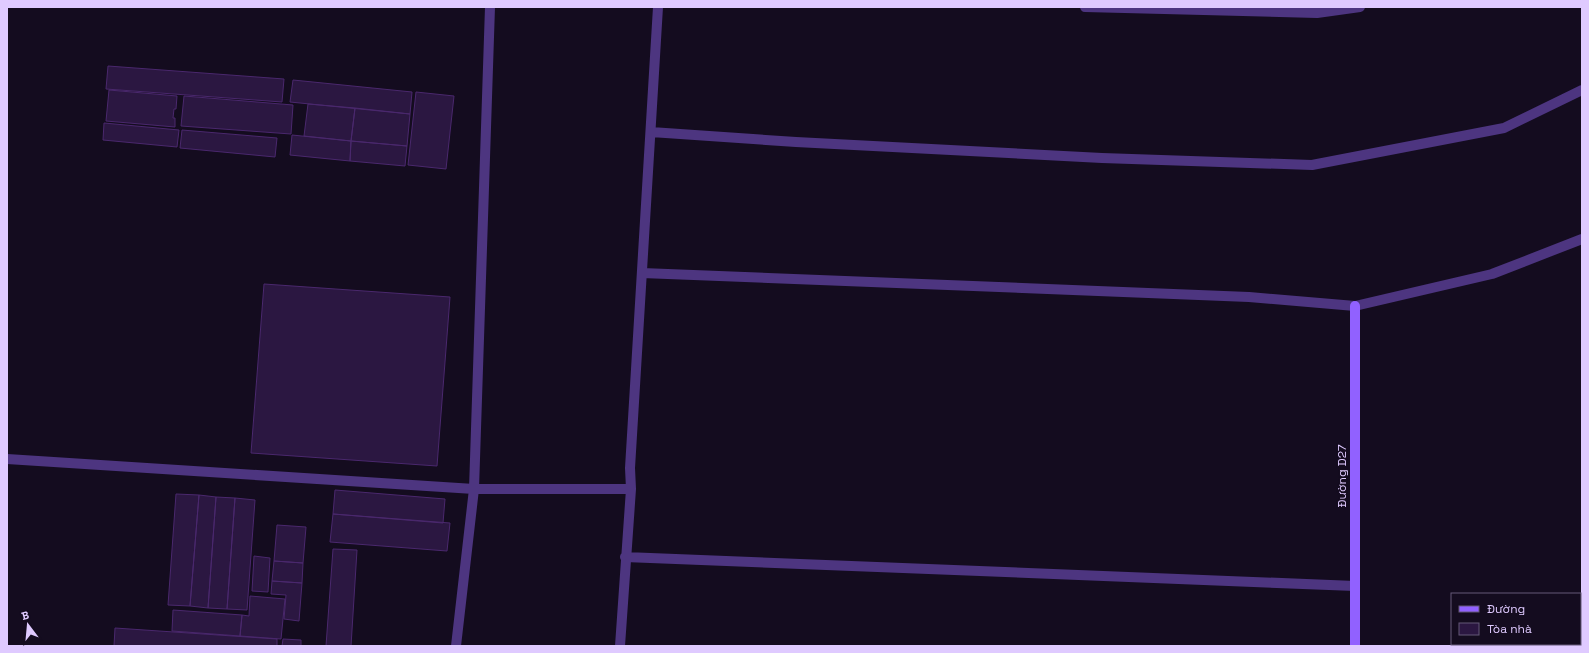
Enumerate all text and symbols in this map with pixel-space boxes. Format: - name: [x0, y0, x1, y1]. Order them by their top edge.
- street label: Đường D27: [1334, 444, 1350, 508]
- legend: [1451, 593, 1581, 645]
- text: Đường: [1487, 601, 1525, 617]
- north arrow: [8, 605, 48, 645]
- text: B: [20, 608, 31, 623]
- text: Tòa nhà: [1487, 621, 1532, 637]

